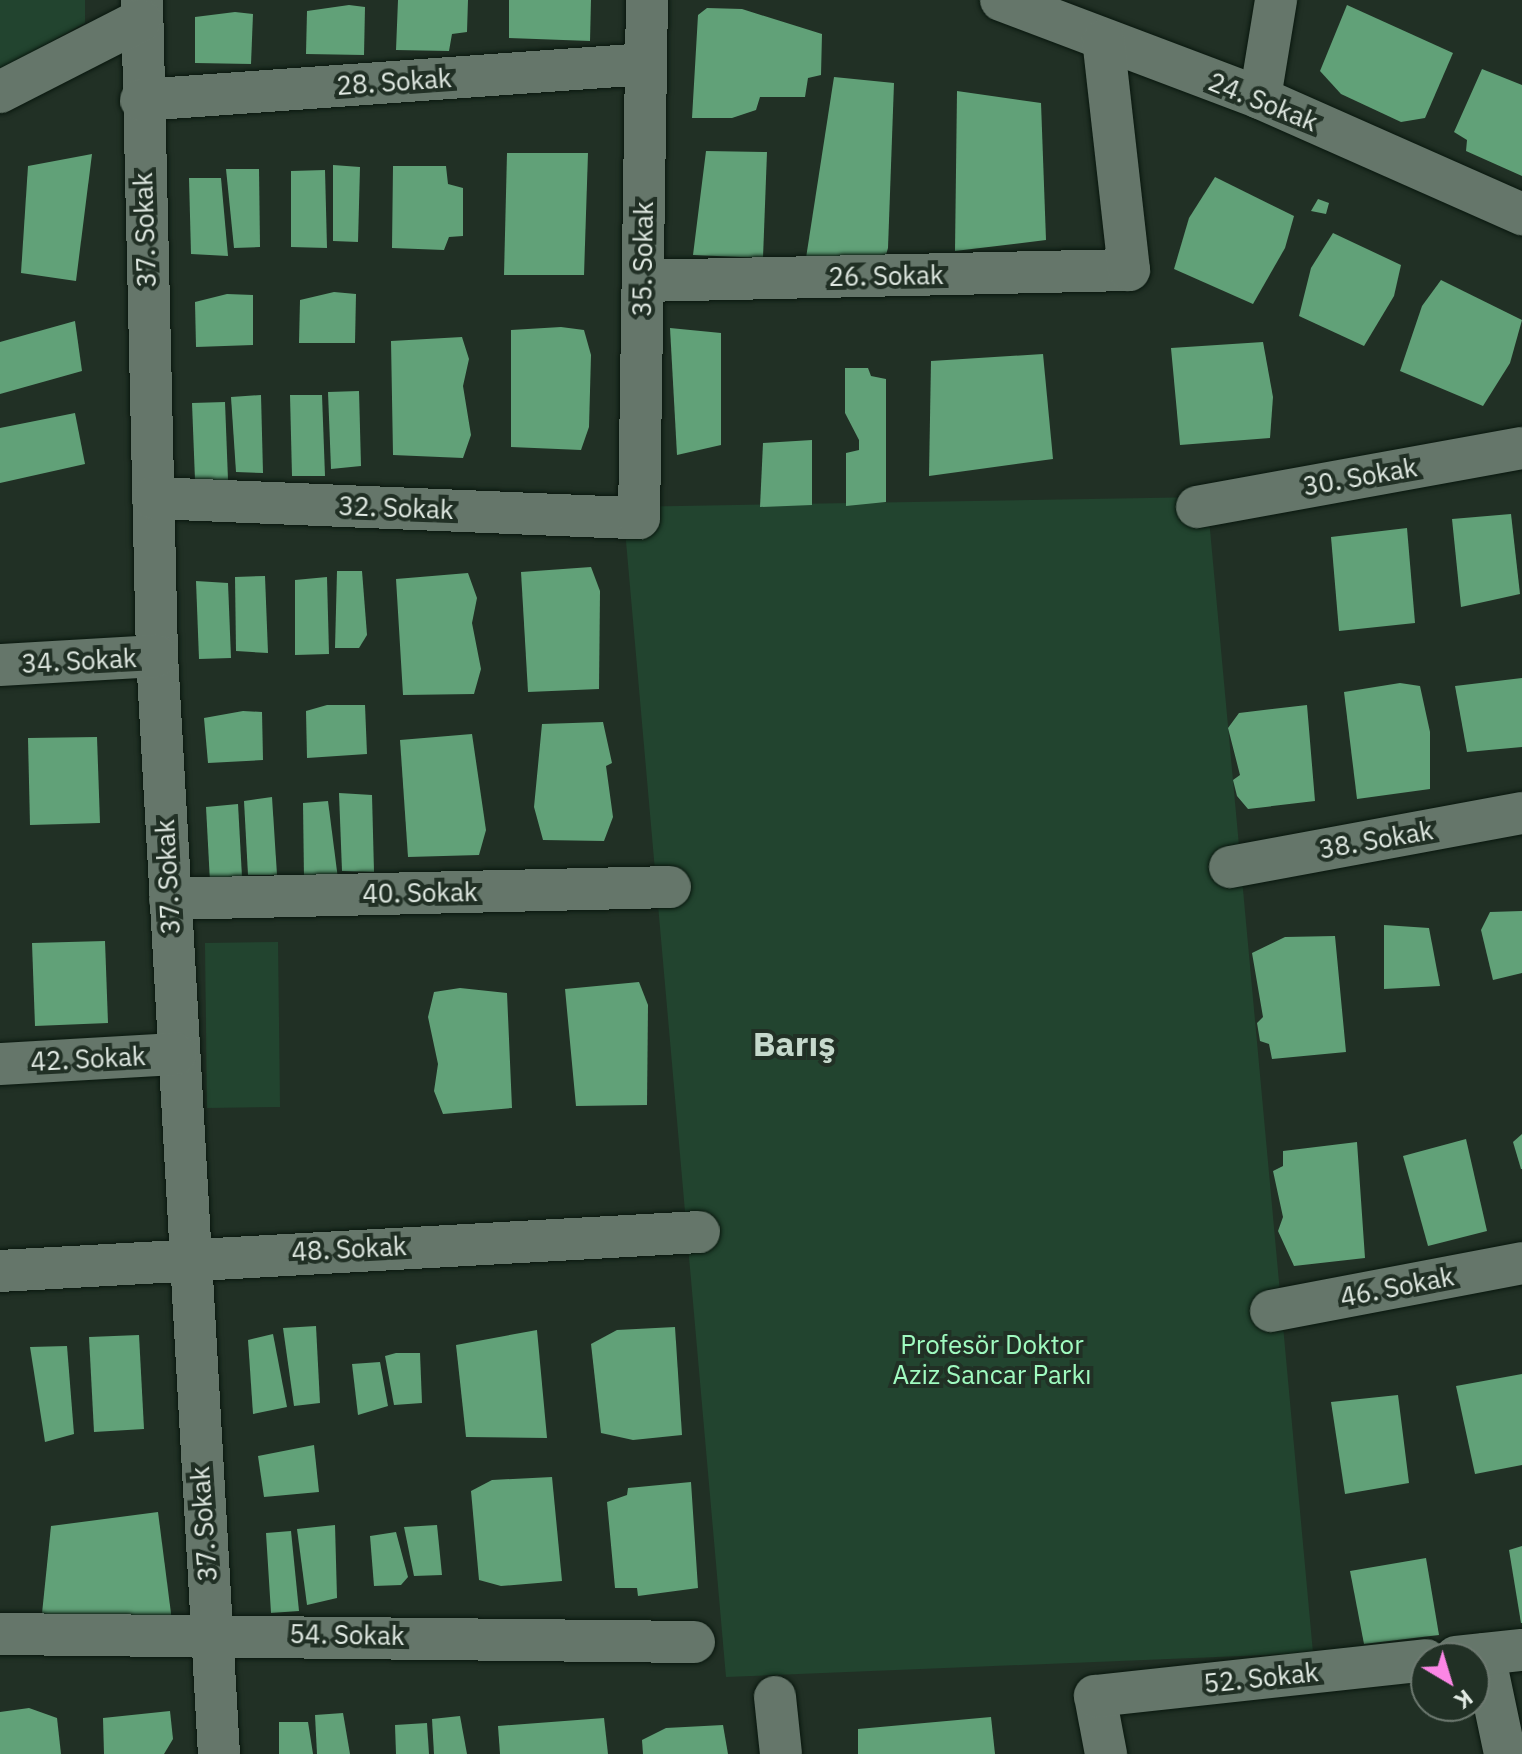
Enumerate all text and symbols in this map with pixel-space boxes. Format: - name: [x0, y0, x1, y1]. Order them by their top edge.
- street label: 28. Sokak: [335, 62, 453, 102]
- street label: 24. Sokak: [1204, 66, 1322, 138]
- street label: 37. Sokak: [127, 172, 163, 288]
- street label: 35. Sokak: [626, 201, 660, 317]
- street label: 26. Sokak: [828, 259, 944, 293]
- street label: 30. Sokak: [1301, 452, 1419, 502]
- street label: 32. Sokak: [338, 490, 454, 526]
- street label: 34. Sokak: [21, 642, 137, 680]
- street label: 38. Sokak: [1317, 815, 1435, 865]
- street label: 37. Sokak: [149, 819, 187, 935]
- street label: 40. Sokak: [362, 876, 478, 910]
- district label: Barış: [753, 1024, 835, 1064]
- street label: 42. Sokak: [30, 1040, 146, 1078]
- street label: 48. Sokak: [291, 1230, 407, 1268]
- street label: 46. Sokak: [1337, 1261, 1457, 1313]
- park label: Profesör Doktor Aziz Sancar Parkı: [892, 1329, 1092, 1390]
- street label: 37. Sokak: [184, 1465, 224, 1583]
- street label: 54. Sokak: [289, 1618, 405, 1652]
- north arrow: [1410, 1642, 1490, 1722]
- street label: 52. Sokak: [1202, 1656, 1320, 1700]
- text: K: [1449, 1684, 1479, 1716]

